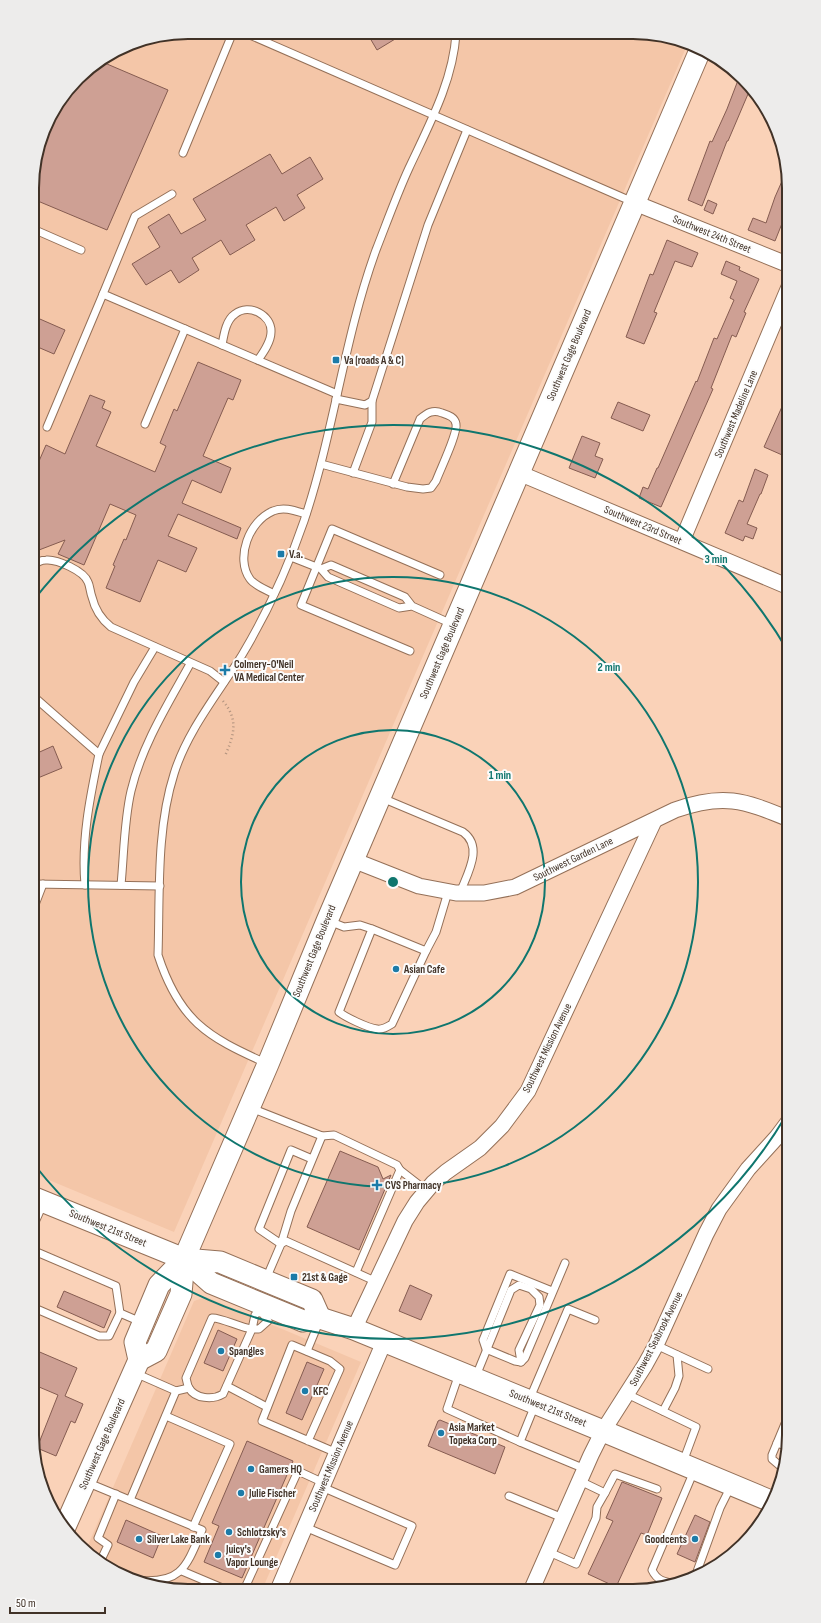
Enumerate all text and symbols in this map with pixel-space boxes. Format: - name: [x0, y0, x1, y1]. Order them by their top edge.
- street label: Southwest 24th Street: [671, 212, 754, 256]
- street label: Southwest Gage Boulevard: [544, 307, 594, 403]
- place label: Va (roads A & C): [344, 354, 404, 367]
- marker: Va (roads A & C): [331, 355, 341, 365]
- street label: Southwest Madeline Lane: [712, 368, 760, 460]
- street label: Southwest 23rd Street: [602, 503, 684, 547]
- place label: V.a.: [289, 548, 303, 561]
- marker: V.a.: [276, 549, 286, 559]
- text: 3 min: [705, 552, 727, 567]
- street label: Southwest Gage Boulevard: [417, 605, 467, 701]
- place label: Colmery-O'Neil VA Medical Center: [234, 658, 305, 684]
- text: 2 min: [598, 660, 620, 675]
- marker: Colmery-O'Neil VA Medical Center: [219, 664, 231, 676]
- text: 1 min: [489, 768, 511, 783]
- street label: Southwest Garden Lane: [531, 834, 615, 884]
- centre of rings: [386, 875, 400, 889]
- street label: Southwest Gage Boulevard: [290, 903, 339, 999]
- place label: Asian Cafe: [403, 963, 445, 976]
- marker: Asian Cafe: [391, 964, 401, 974]
- street label: Southwest Mission Avenue: [520, 1001, 574, 1095]
- place label: CVS Pharmacy: [385, 1179, 442, 1192]
- marker: CVS Pharmacy: [372, 1180, 382, 1190]
- street label: Southwest 21st Street: [67, 1207, 149, 1250]
- place label: 21st & Gage: [302, 1271, 348, 1284]
- marker: 21st & Gage: [289, 1272, 299, 1282]
- street label: Southwest Seabrook Avenue: [627, 1290, 685, 1388]
- place label: Spangles: [229, 1345, 264, 1358]
- marker: Spangles: [216, 1346, 226, 1356]
- place label: KFC: [313, 1385, 329, 1398]
- marker: KFC: [300, 1386, 310, 1396]
- street label: Southwest 21st Street: [507, 1387, 589, 1430]
- street label: Southwest Gage Boulevard: [76, 1396, 128, 1491]
- street label: Southwest Mission Avenue: [306, 1418, 356, 1514]
- place label: Asia Market Topeka Corp: [448, 1421, 497, 1447]
- marker: Asia Market Topeka Corp: [436, 1428, 446, 1438]
- place label: Gamers HQ: [259, 1463, 302, 1476]
- marker: Gamers HQ: [246, 1464, 256, 1474]
- place label: Julie Fischer: [248, 1487, 297, 1500]
- marker: Julie Fischer: [236, 1488, 246, 1498]
- place label: Schlotzsky's: [237, 1526, 286, 1539]
- marker: Schlotzsky's: [224, 1527, 234, 1537]
- place label: Silver Lake Bank: [147, 1533, 210, 1546]
- place label: Goodcents: [645, 1533, 687, 1546]
- marker: Silver Lake Bank: [134, 1534, 144, 1544]
- marker: Goodcents: [690, 1534, 700, 1544]
- place label: Juicy's Vapor Lounge: [225, 1543, 278, 1569]
- marker: Juicy's Vapor Lounge: [213, 1550, 223, 1560]
- scale bar: [10, 1589, 105, 1615]
- text: 50 m: [16, 1596, 36, 1611]

